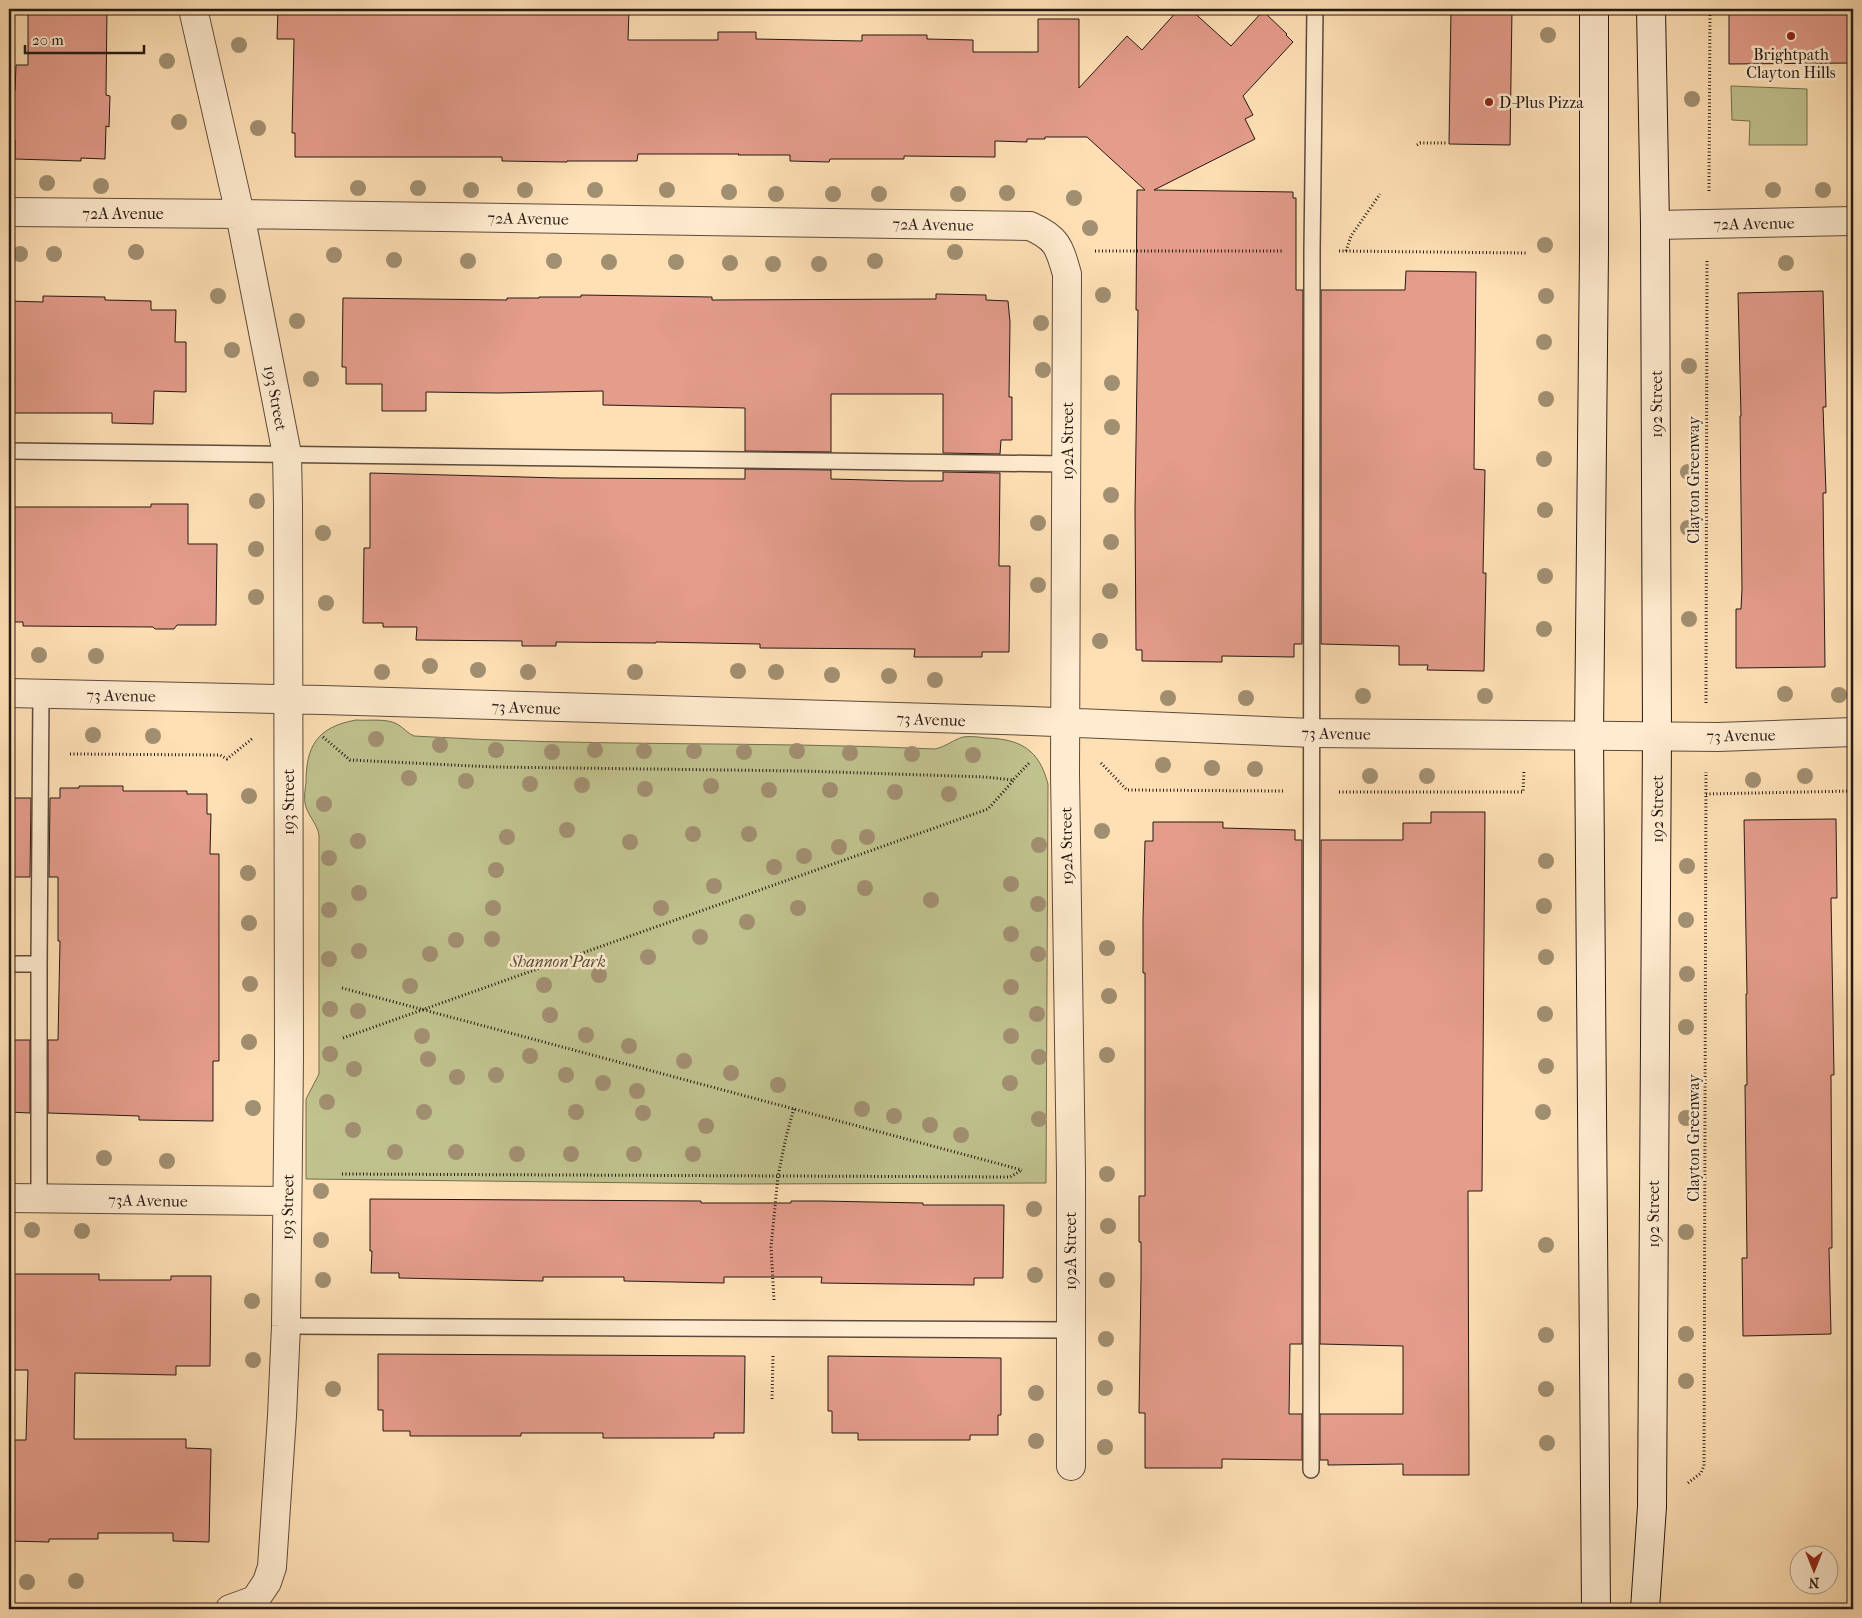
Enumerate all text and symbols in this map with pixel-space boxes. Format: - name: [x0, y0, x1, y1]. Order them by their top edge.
- scale bar: [25, 22, 144, 54]
- marker: Brightpath Clayton Hills: [1785, 30, 1797, 42]
- text: 20 m: [32, 31, 64, 49]
- place label: Brightpath Clayton Hills: [1746, 45, 1836, 82]
- place label: D-Plus Pizza: [1499, 93, 1584, 112]
- marker: D-Plus Pizza: [1483, 96, 1495, 108]
- street label: 72A Avenue: [82, 204, 164, 223]
- street label: 72A Avenue: [487, 208, 569, 229]
- street label: 72A Avenue: [1713, 213, 1795, 234]
- street label: 72A Avenue: [892, 214, 974, 235]
- street label: 193 Street: [260, 364, 291, 433]
- street label: 192 Street: [1647, 370, 1666, 438]
- street label: 192A Street: [1058, 402, 1077, 480]
- street label: Clayton Greenway: [1684, 416, 1703, 544]
- street label: 73 Avenue: [86, 685, 156, 706]
- street label: 73 Avenue: [491, 697, 561, 718]
- street label: 73 Avenue: [896, 709, 966, 730]
- street label: 73 Avenue: [1301, 723, 1371, 744]
- street label: 73 Avenue: [1706, 725, 1776, 746]
- street label: 193 Street: [279, 769, 298, 835]
- street label: 192 Street: [1648, 775, 1667, 843]
- street label: 192A Street: [1056, 806, 1077, 885]
- park label: Shannon Park: [509, 952, 606, 971]
- street label: Clayton Greenway: [1684, 1074, 1703, 1202]
- street label: 193 Street: [277, 1173, 298, 1240]
- street label: 192 Street: [1644, 1180, 1663, 1248]
- street label: 73A Avenue: [108, 1190, 188, 1211]
- street label: 192A Street: [1061, 1212, 1080, 1290]
- north arrow: [1790, 1546, 1840, 1596]
- text: N: [1808, 1574, 1819, 1591]

